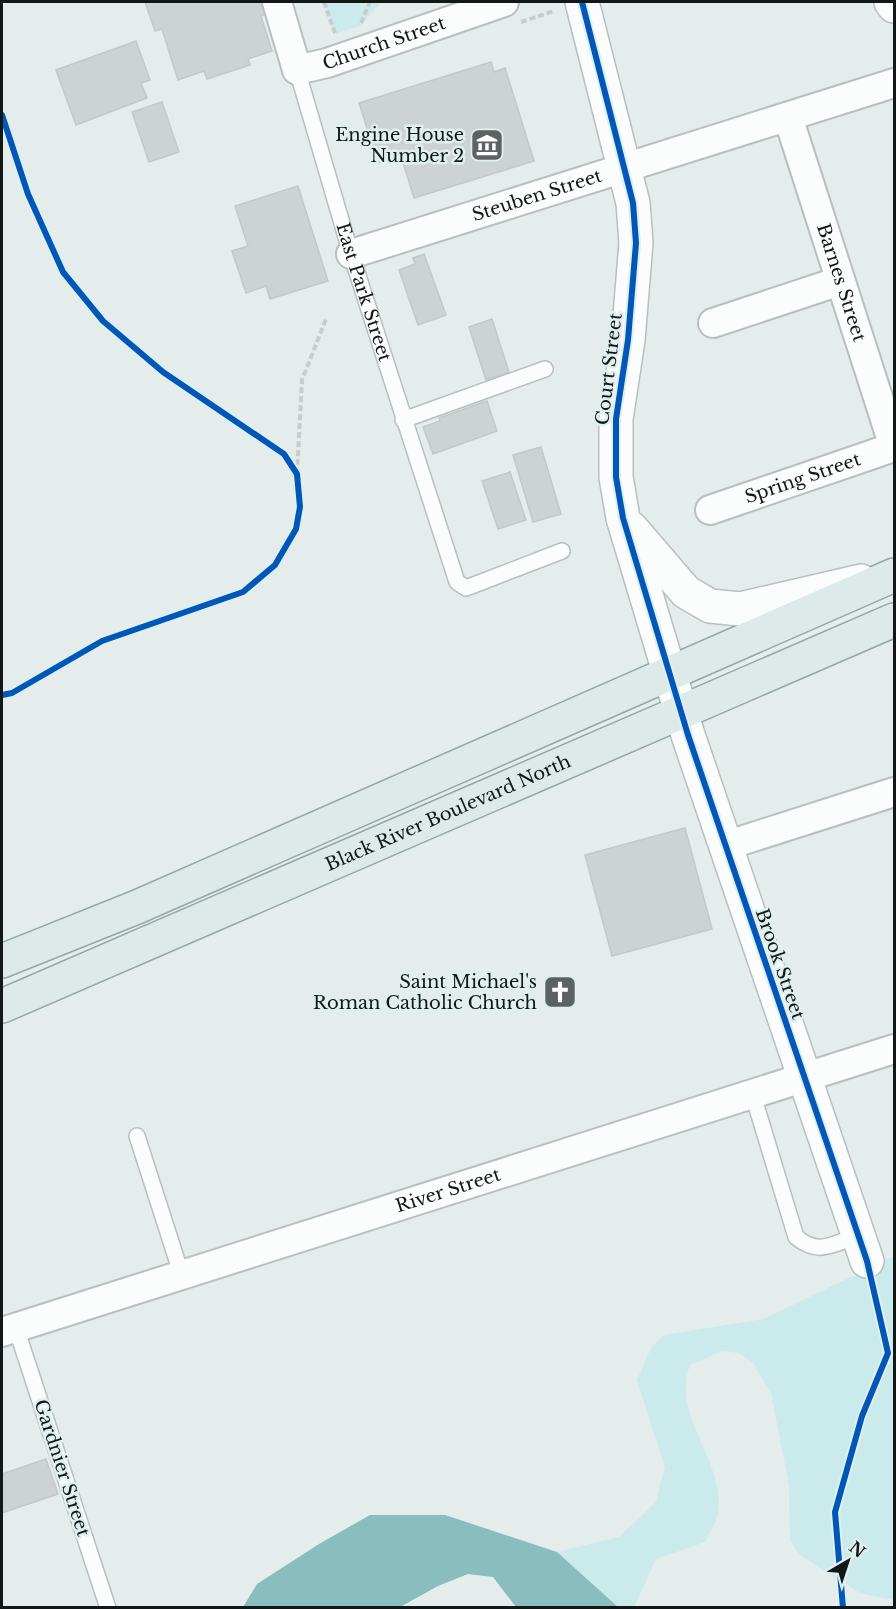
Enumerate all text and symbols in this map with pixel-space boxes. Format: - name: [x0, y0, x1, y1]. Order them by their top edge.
- street label: Church Street: [320, 12, 449, 75]
- place label: Engine House Number 2: [335, 124, 464, 167]
- museum icon: Engine House Number 2: [469, 127, 505, 163]
- street label: Steuben Street: [469, 165, 605, 226]
- street label: East Park Street: [331, 220, 396, 364]
- street label: Barnes Street: [812, 221, 871, 345]
- street label: Court Street: [591, 311, 627, 426]
- street label: Spring Street: [742, 448, 864, 508]
- street label: Black River Boulevard North: [322, 750, 574, 876]
- street label: Brook Street: [751, 906, 809, 1023]
- place label: Saint Michael's Roman Catholic Church: [313, 971, 537, 1014]
- church icon: Saint Michael's Roman Catholic Church: [542, 974, 578, 1010]
- street label: River Street: [393, 1163, 503, 1217]
- street label: Gardnier Street: [30, 1397, 95, 1539]
- north arrow: [818, 1531, 878, 1591]
- text: N: [845, 1537, 870, 1562]

